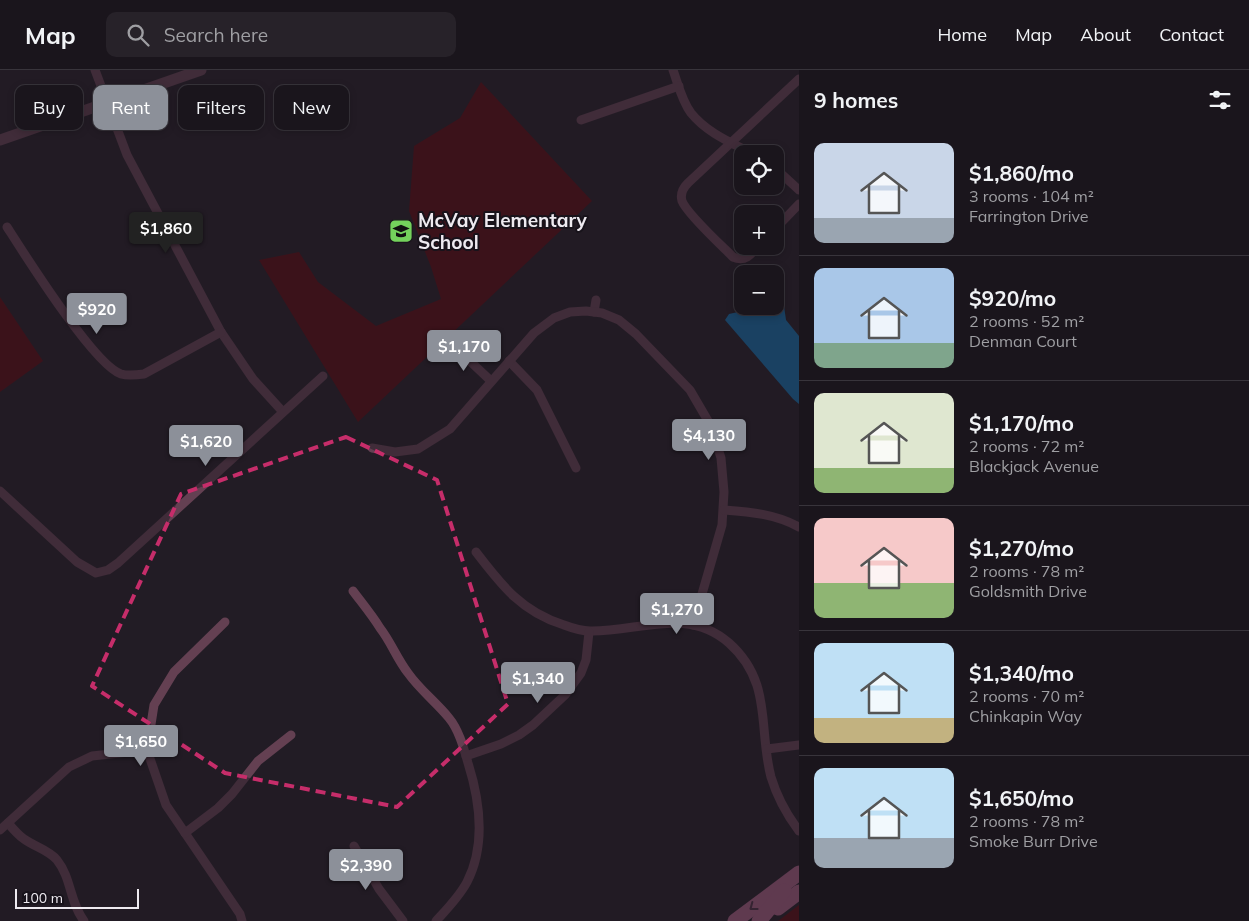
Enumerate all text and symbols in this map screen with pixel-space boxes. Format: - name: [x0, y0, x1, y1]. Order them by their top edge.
- search box: [106, 12, 456, 57]
- text: Map: [25, 20, 76, 50]
- icon: search: [124, 21, 152, 49]
- text: Search here: [164, 23, 268, 47]
- text: Home: [937, 23, 987, 46]
- text: Map: [1015, 23, 1052, 46]
- text: About: [1080, 23, 1131, 46]
- text: Contact: [1159, 23, 1224, 46]
- chip: Buy: [15, 85, 83, 130]
- chip: Rent: [93, 85, 168, 130]
- chip: Filters: [178, 85, 264, 130]
- chip: New: [274, 85, 349, 130]
- icon: filters: [1206, 86, 1234, 114]
- text: 9 homes: [814, 87, 898, 113]
- map controls: [734, 145, 784, 315]
- button: locate: [734, 145, 784, 195]
- text: $1,860/mo: [969, 160, 1074, 186]
- icon: home: [854, 163, 914, 223]
- text: 3 rooms · 104 m²: [969, 186, 1094, 206]
- button: +: [734, 205, 784, 255]
- text: Farrington Drive: [969, 206, 1089, 226]
- place label: McVay Elementary School: [418, 208, 588, 254]
- pin: $1,860: [125, 212, 207, 254]
- text: $1,860: [140, 218, 192, 238]
- school or university icon: McVay Elementary School: [388, 218, 414, 244]
- button: −: [734, 265, 784, 315]
- text: $920/mo: [969, 285, 1056, 311]
- icon: home: [854, 288, 914, 348]
- pin: $920: [67, 292, 127, 335]
- text: $920: [78, 299, 116, 319]
- text: 2 rooms · 52 m²: [969, 311, 1084, 331]
- pin: $1,170: [423, 330, 505, 372]
- text: Denman Court: [969, 331, 1077, 351]
- text: $1,170: [438, 336, 490, 356]
- text: $1,170/mo: [969, 410, 1074, 436]
- icon: home: [854, 413, 914, 473]
- pin: $4,130: [668, 418, 750, 461]
- pin: $1,620: [165, 424, 247, 467]
- text: $4,130: [683, 425, 735, 445]
- text: $1,620: [180, 431, 232, 451]
- text: 2 rooms · 72 m²: [969, 436, 1084, 456]
- text: Blackjack Avenue: [969, 456, 1099, 476]
- text: $1,270/mo: [969, 535, 1074, 561]
- icon: home: [854, 538, 914, 598]
- text: 2 rooms · 78 m²: [969, 561, 1084, 581]
- text: Goldsmith Drive: [969, 581, 1087, 601]
- pin: $1,270: [636, 592, 718, 635]
- text: $1,270: [651, 599, 703, 619]
- text: $1,340/mo: [969, 660, 1074, 686]
- pin: $1,340: [497, 662, 579, 704]
- icon: home: [854, 663, 914, 723]
- text: $1,340: [512, 668, 564, 688]
- text: 2 rooms · 70 m²: [969, 686, 1084, 706]
- text: Chinkapin Way: [969, 706, 1082, 726]
- pin: $1,650: [100, 724, 182, 767]
- text: $1,650: [115, 731, 167, 751]
- text: $1,650/mo: [969, 785, 1074, 811]
- icon: home: [854, 788, 914, 848]
- text: 2 rooms · 78 m²: [969, 811, 1084, 831]
- text: Smoke Burr Drive: [969, 831, 1098, 851]
- pin: $2,390: [325, 848, 407, 891]
- text: $2,390: [340, 855, 392, 875]
- scale bar: [15, 886, 139, 909]
- text: 100 m: [22, 889, 63, 907]
- one-way arrow: [749, 901, 759, 910]

